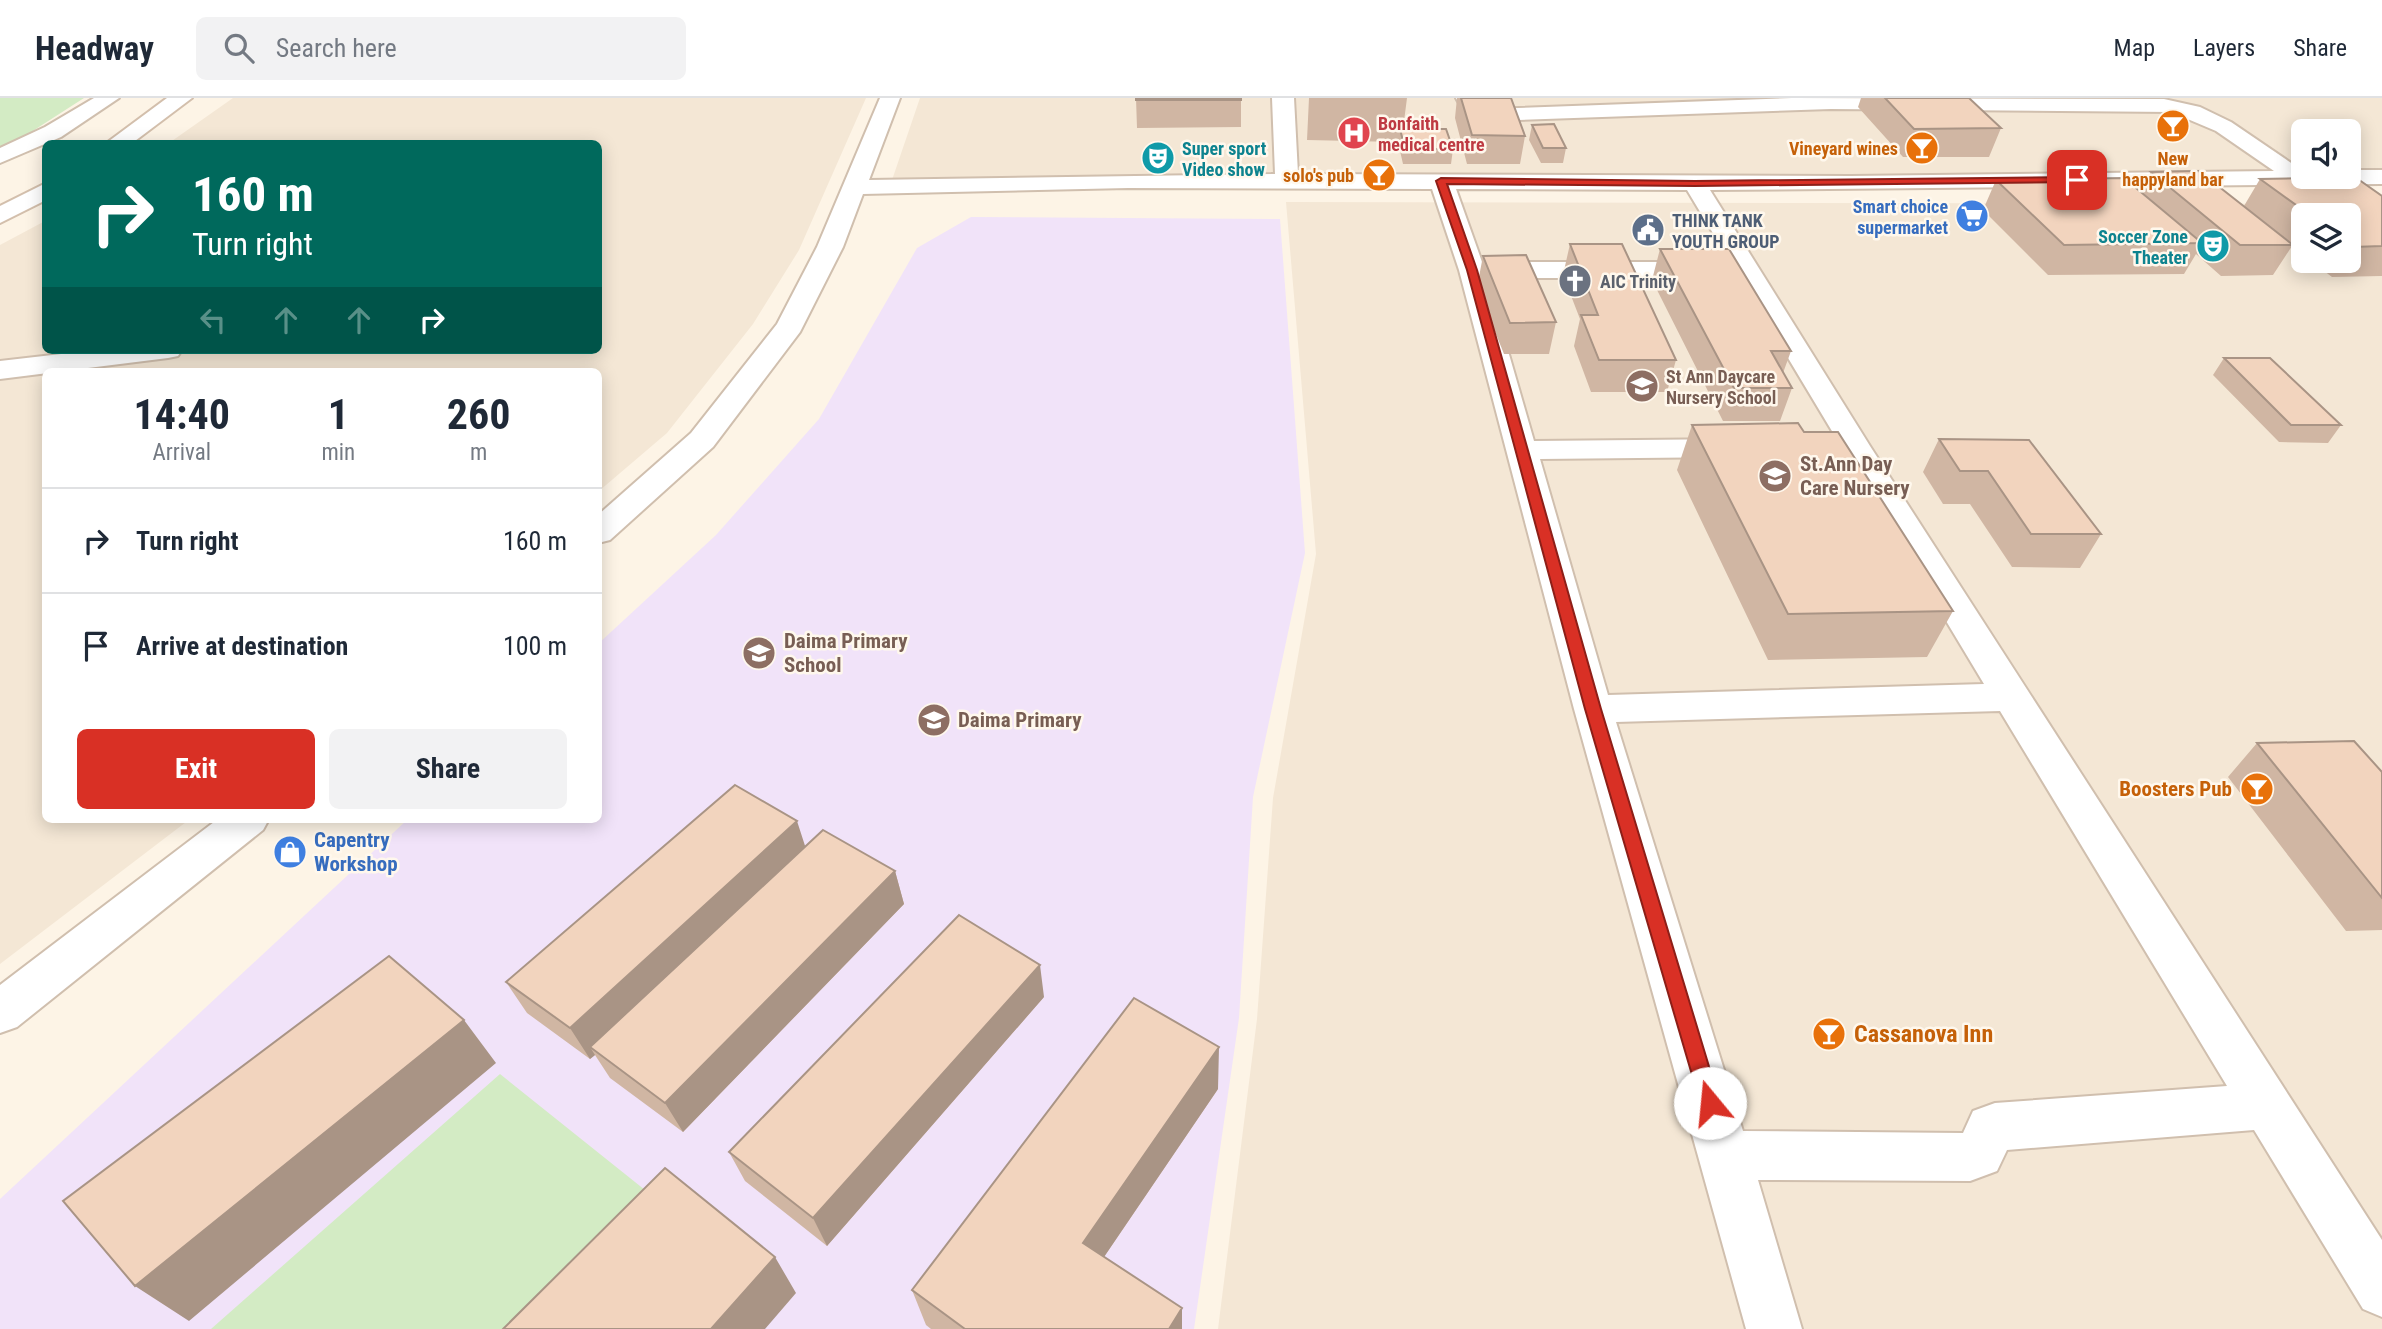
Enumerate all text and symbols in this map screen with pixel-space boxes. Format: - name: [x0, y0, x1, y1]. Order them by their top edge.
- search box: [196, 17, 686, 80]
- text: Headway: [35, 29, 154, 68]
- icon: search: [220, 29, 258, 67]
- text: Search here: [276, 33, 397, 63]
- text: Map: [2114, 34, 2155, 62]
- text: Layers: [2193, 34, 2255, 62]
- text: Share: [2293, 34, 2347, 62]
- bar icon: New happyland bar: [2154, 107, 2192, 145]
- place label: Bonfaith medical centre: [1378, 113, 1485, 155]
- hospital icon: Bonfaith medical centre: [1335, 114, 1373, 152]
- map controls: [2291, 119, 2361, 273]
- button: sound: [2291, 119, 2361, 189]
- bar icon: Vineyard wines: [1903, 129, 1941, 167]
- place label: Super sport Video show: [1182, 138, 1267, 180]
- place label: Vineyard wines: [1789, 138, 1898, 159]
- theatre icon: Super sport Video show: [1139, 139, 1177, 177]
- place label: New happyland bar: [2122, 148, 2224, 190]
- pin: [2047, 150, 2107, 210]
- bar icon: solo's pub: [1360, 156, 1398, 194]
- icon: arrive: [2058, 161, 2096, 199]
- place label: solo's pub: [1283, 165, 1354, 186]
- text: 160 m: [192, 166, 314, 223]
- icon: right: [77, 168, 168, 259]
- place label: Smart choice supermarket: [1853, 196, 1948, 238]
- supermarket icon: Smart choice supermarket: [1953, 197, 1991, 235]
- button: layers: [2291, 203, 2361, 273]
- place label: THINK TANK YOUTH GROUP: [1672, 210, 1779, 252]
- public building icon: THINK TANK YOUTH GROUP: [1629, 211, 1667, 249]
- text: Turn right: [192, 225, 313, 263]
- place label: Soccer Zone Theater: [2098, 226, 2188, 268]
- theatre icon: Soccer Zone Theater: [2194, 227, 2232, 265]
- church icon: AIC Trinity: [1556, 262, 1594, 300]
- place label: AIC Trinity: [1600, 271, 1676, 292]
- icon: left: [194, 301, 232, 339]
- icon: ahead: [267, 301, 305, 339]
- icon: ahead: [340, 301, 378, 339]
- icon: right: [413, 301, 451, 339]
- place label: St Ann Daycare Nursery School: [1666, 366, 1776, 408]
- school or university icon: St Ann Daycare Nursery School: [1623, 367, 1661, 405]
- text: 14:40: [134, 390, 230, 439]
- text: 1: [328, 390, 349, 439]
- text: 260: [447, 390, 510, 439]
- text: Arrival: [152, 439, 211, 466]
- text: min: [321, 439, 355, 466]
- text: m: [470, 439, 487, 466]
- place label: St.Ann Day Care Nursery: [1800, 452, 1910, 500]
- school or university icon: St.Ann Day Care Nursery: [1756, 457, 1794, 495]
- icon: right: [77, 522, 115, 560]
- text: Turn right: [136, 526, 238, 556]
- text: 160 m: [503, 526, 567, 556]
- icon: arrive: [77, 627, 115, 665]
- place label: Daima Primary School: [784, 629, 908, 677]
- text: Arrive at destination: [136, 631, 348, 661]
- text: 100 m: [503, 631, 567, 661]
- school or university icon: Daima Primary School: [740, 634, 778, 672]
- school or university icon: Daima Primary: [915, 701, 953, 739]
- place label: Daima Primary: [958, 708, 1082, 732]
- button: Exit: [77, 729, 315, 809]
- button: Share: [329, 729, 567, 809]
- bar icon: Boosters Pub: [2238, 770, 2276, 808]
- place label: Boosters Pub: [2119, 777, 2232, 801]
- place label: Capentry Workshop: [314, 828, 398, 876]
- shop icon: Capentry Workshop: [271, 833, 309, 871]
- bar icon: Cassanova Inn: [1810, 1015, 1848, 1053]
- place label: Cassanova Inn: [1854, 1020, 1993, 1048]
- position arrow: [1673, 1066, 1747, 1140]

